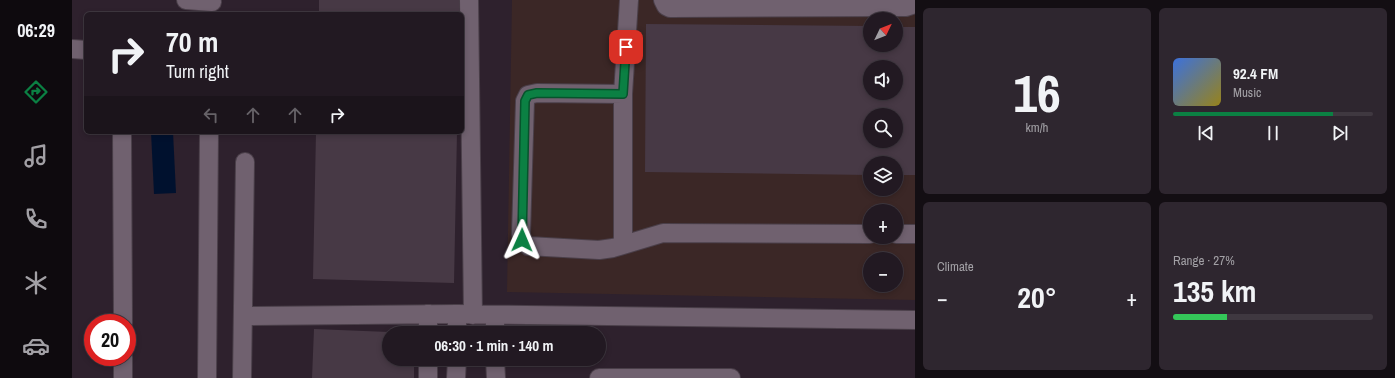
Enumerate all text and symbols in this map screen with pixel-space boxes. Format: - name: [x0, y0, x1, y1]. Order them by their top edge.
- north arrow: [863, 12, 903, 52]
- map controls: [863, 12, 903, 292]
- text: 06:29: [17, 18, 55, 43]
- text: 70 m: [166, 23, 218, 61]
- icon: right: [100, 28, 152, 80]
- pin: [609, 30, 643, 64]
- icon: arrive: [615, 36, 637, 58]
- text: 16: [1013, 58, 1061, 128]
- text: Turn right: [166, 59, 229, 84]
- button: sound: [863, 60, 903, 100]
- text: 92.4 FM: [1233, 63, 1278, 84]
- icon: directions: [22, 78, 50, 106]
- text: Music: [1233, 84, 1261, 101]
- icon: left: [200, 104, 222, 126]
- icon: ahead: [242, 104, 264, 126]
- icon: ahead: [284, 104, 306, 126]
- icon: right: [326, 104, 348, 126]
- button: search: [863, 108, 903, 148]
- text: km/h: [1025, 119, 1049, 136]
- icon: previous: [1195, 122, 1217, 144]
- icon: pause: [1262, 122, 1284, 144]
- icon: next: [1329, 122, 1351, 144]
- icon: music: [22, 142, 50, 170]
- button: layers: [863, 156, 903, 196]
- button: +: [863, 204, 903, 244]
- icon: phone: [22, 205, 50, 233]
- position arrow: [501, 219, 543, 261]
- button: −: [863, 252, 903, 292]
- text: Range · 27%: [1173, 252, 1235, 269]
- text: Climate: [937, 258, 974, 275]
- icon: climate: [22, 269, 50, 297]
- text: 135 km: [1173, 271, 1256, 311]
- text: 20°: [1017, 277, 1057, 317]
- text: −: [937, 283, 948, 313]
- text: +: [1126, 283, 1137, 313]
- speed limit sign: 20: [84, 314, 136, 366]
- icon: car: [22, 332, 50, 360]
- text: 06:30 · 1 min · 140 m: [435, 335, 553, 356]

